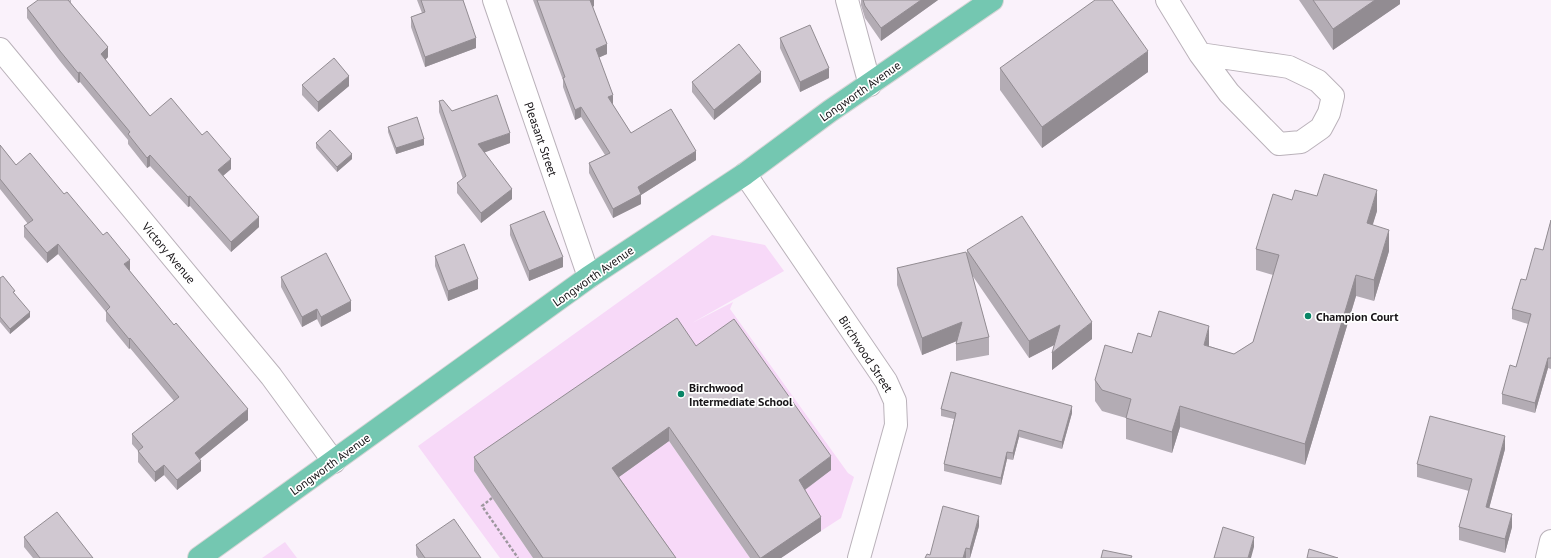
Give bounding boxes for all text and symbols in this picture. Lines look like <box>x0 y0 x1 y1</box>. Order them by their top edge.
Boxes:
street label: Longworth Avenue <box>817 57 903 125</box>
street label: Pleasant Street <box>521 100 561 178</box>
street label: Victory Avenue <box>138 219 199 287</box>
street label: Longworth Avenue <box>550 242 636 310</box>
place label: Champion Court <box>1316 309 1399 324</box>
marker: Champion Court <box>1303 311 1313 321</box>
street label: Birchwood Street <box>836 313 896 395</box>
place label: Birchwood Intermediate School <box>689 380 793 409</box>
marker: Birchwood Intermediate School <box>676 389 686 399</box>
street label: Longworth Avenue <box>287 430 373 498</box>

